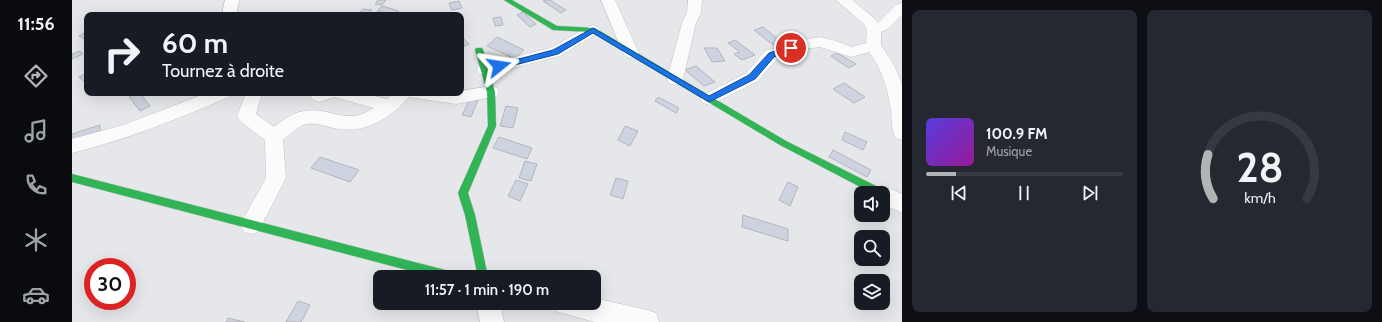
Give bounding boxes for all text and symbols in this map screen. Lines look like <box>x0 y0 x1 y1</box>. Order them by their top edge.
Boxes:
text: 11:56 <box>17 13 55 35</box>
text: 60 m <box>162 26 228 60</box>
icon: right <box>96 28 148 80</box>
pin <box>774 31 808 65</box>
icon: arrive <box>780 37 802 59</box>
position arrow <box>478 45 520 87</box>
text: Tournez à droite <box>162 60 284 82</box>
icon: directions <box>22 62 50 90</box>
icon: music <box>22 117 50 145</box>
text: 100.9 FM <box>986 125 1048 143</box>
text: 28 <box>1236 142 1283 192</box>
text: Musique <box>986 143 1032 159</box>
icon: phone <box>22 171 50 199</box>
icon: previous <box>948 182 970 204</box>
icon: pause <box>1013 182 1035 204</box>
icon: next <box>1079 182 1101 204</box>
map controls <box>854 186 890 310</box>
button: sound <box>854 186 890 222</box>
text: km/h <box>1244 189 1275 207</box>
icon: climate <box>22 226 50 254</box>
button: search <box>854 230 890 266</box>
speed limit sign: 30 <box>84 258 136 310</box>
button: layers <box>854 274 890 310</box>
icon: car <box>22 281 50 309</box>
text: 11:57 · 1 min · 190 m <box>425 281 549 299</box>

